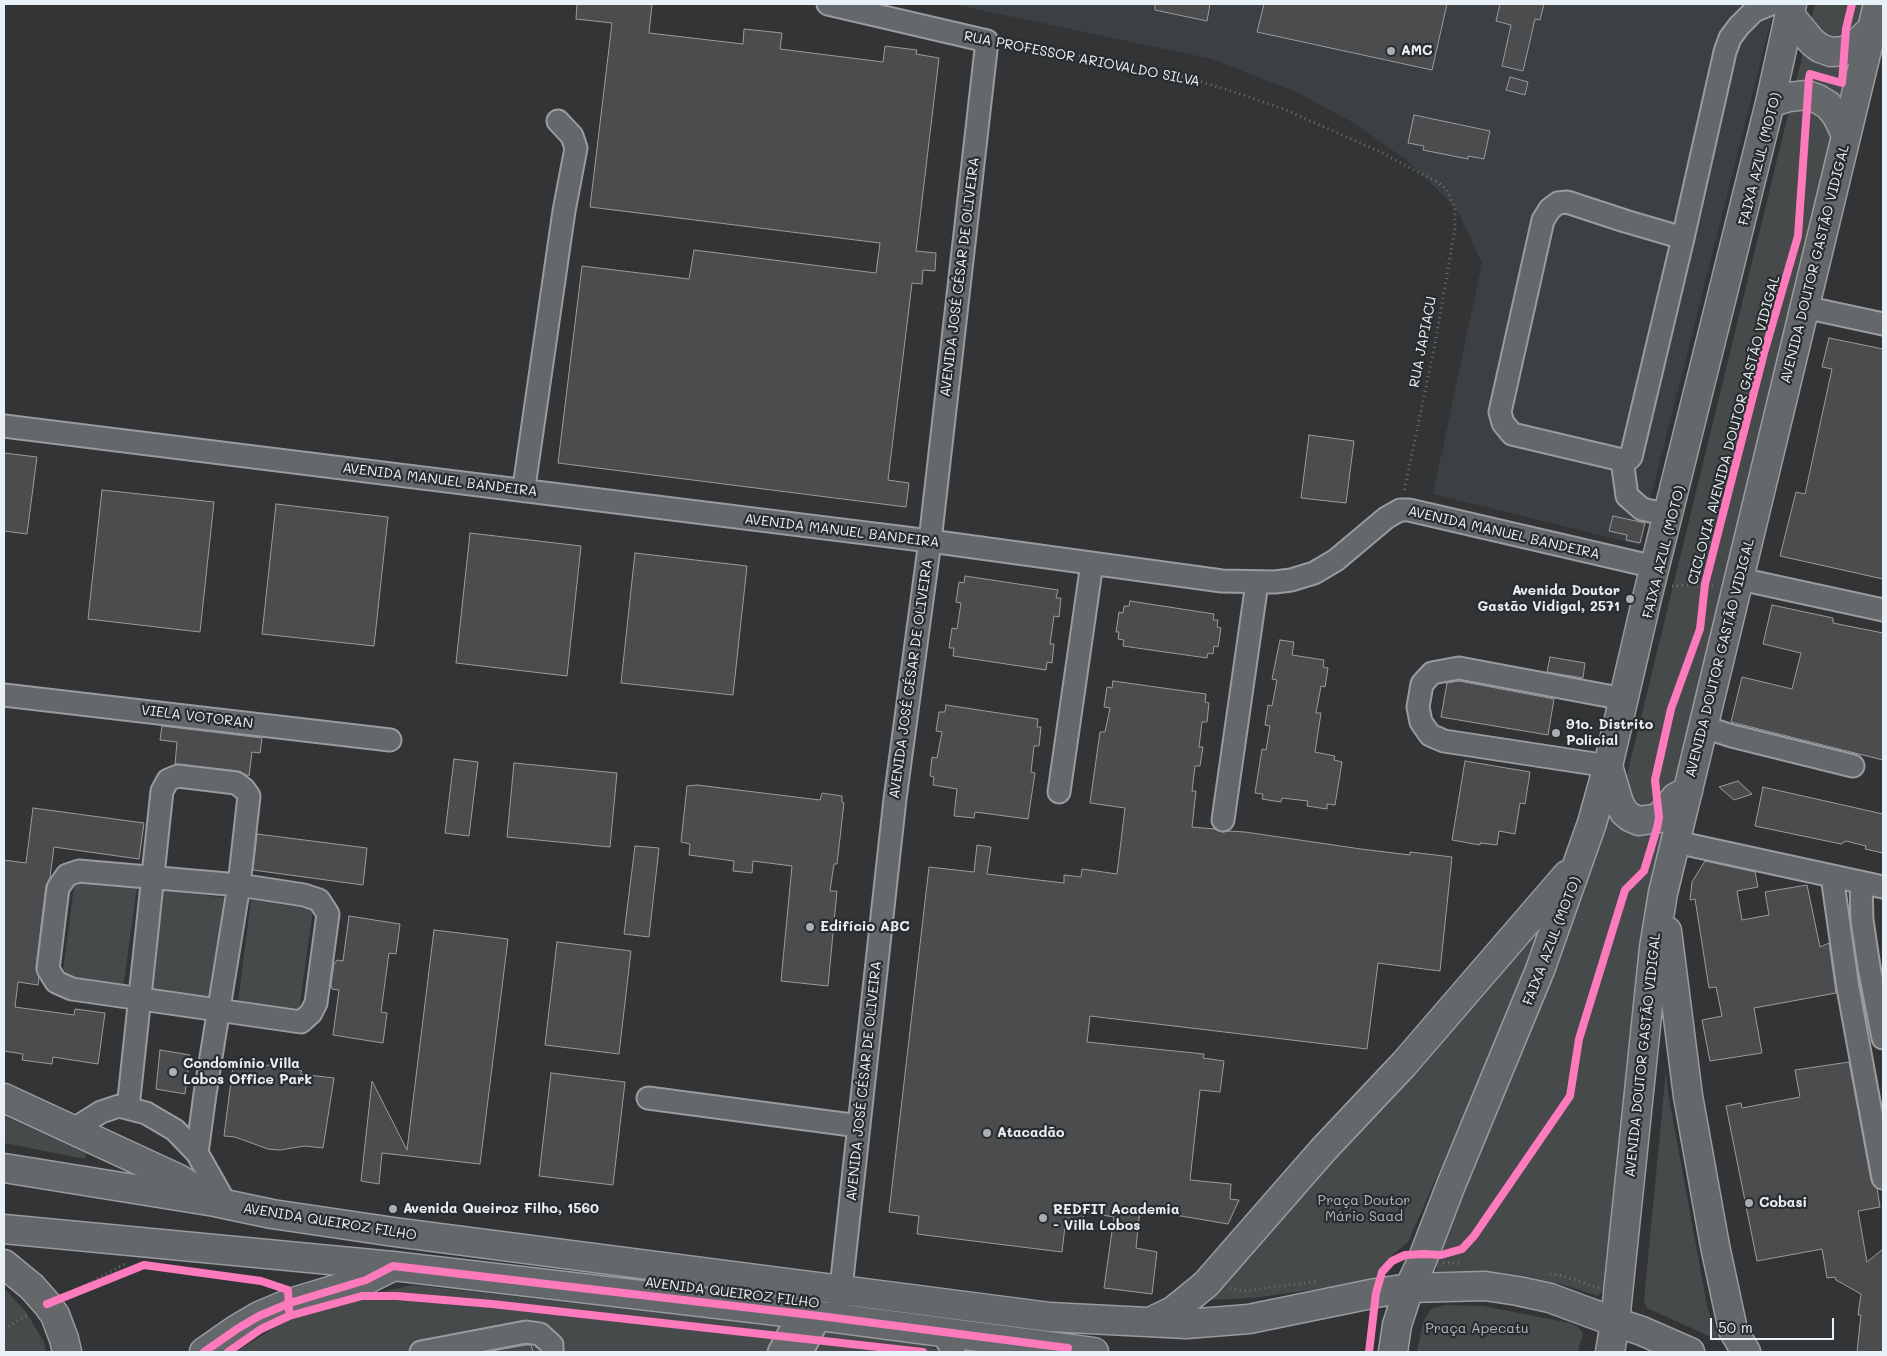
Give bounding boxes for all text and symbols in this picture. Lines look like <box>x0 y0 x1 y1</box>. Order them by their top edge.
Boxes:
street label: RUA PROFESSOR ARIOVALDO SILVA <box>962 28 1202 90</box>
place label: AMC <box>1401 43 1432 59</box>
marker: AMC <box>1385 45 1397 57</box>
street label: FAIXA AZUL (MOTO) <box>1735 91 1785 227</box>
street label: AVENIDA DOUTOR GASTÃO VIDIGAL <box>1777 143 1853 385</box>
street label: AVENIDA JOSÉ CÉSAR DE OLIVEIRA <box>937 156 983 398</box>
street label: CICLOVIA AVENIDA DOUTOR GASTÃO VIDIGAL <box>1685 273 1783 587</box>
street label: RUA JAPIACU <box>1406 295 1440 389</box>
street label: AVENIDA MANUEL BANDEIRA <box>342 460 538 500</box>
street label: FAIXA AZUL (MOTO) <box>1639 484 1689 620</box>
street label: AVENIDA MANUEL BANDEIRA <box>1406 503 1602 563</box>
street label: AVENIDA MANUEL BANDEIRA <box>744 511 940 551</box>
street label: AVENIDA DOUTOR GASTÃO VIDIGAL <box>1682 537 1758 779</box>
street label: AVENIDA JOSÉ CÉSAR DE OLIVEIRA <box>886 558 936 800</box>
place label: Avenida Doutor Gastão Vidigal, 2571 <box>1478 583 1620 616</box>
marker: Avenida Doutor Gastão Vidigal, 2571 <box>1624 593 1636 605</box>
street label: VIELA VOTORAN <box>140 702 254 732</box>
place label: 91o. Distrito Policial <box>1566 717 1653 750</box>
marker: 91o. Distrito Policial <box>1550 727 1562 739</box>
street label: FAIXA AZUL (MOTO) <box>1520 874 1584 1008</box>
place label: Edifício ABC <box>820 919 910 935</box>
marker: Edifício ABC <box>804 921 816 933</box>
street label: AVENIDA DOUTOR GASTÃO VIDIGAL <box>1622 932 1664 1178</box>
street label: AVENIDA JOSÉ CÉSAR DE OLIVEIRA <box>843 960 885 1202</box>
place label: Condomínio Villa Lobos Office Park <box>183 1056 312 1088</box>
marker: Condomínio Villa Lobos Office Park <box>167 1066 179 1078</box>
place label: Atacadão <box>997 1125 1064 1141</box>
marker: Atacadão <box>981 1127 993 1139</box>
park label: Praça Doutor Mário Saad <box>1318 1193 1410 1226</box>
place label: Cobasi <box>1759 1195 1807 1211</box>
marker: Cobasi <box>1743 1197 1755 1209</box>
street label: AVENIDA QUEIROZ FILHO <box>242 1200 418 1244</box>
place label: Avenida Queiroz Filho, 1560 <box>403 1201 599 1217</box>
place label: REDFIT Academia - Villa Lobos <box>1053 1202 1179 1234</box>
marker: Avenida Queiroz Filho, 1560 <box>387 1203 399 1215</box>
marker: REDFIT Academia - Villa Lobos <box>1037 1212 1049 1224</box>
street label: AVENIDA QUEIROZ FILHO <box>644 1274 820 1312</box>
scale bar <box>1712 1308 1836 1340</box>
text: 50 m <box>1718 1317 1753 1337</box>
park label: Praça Apecatu <box>1425 1321 1529 1337</box>

